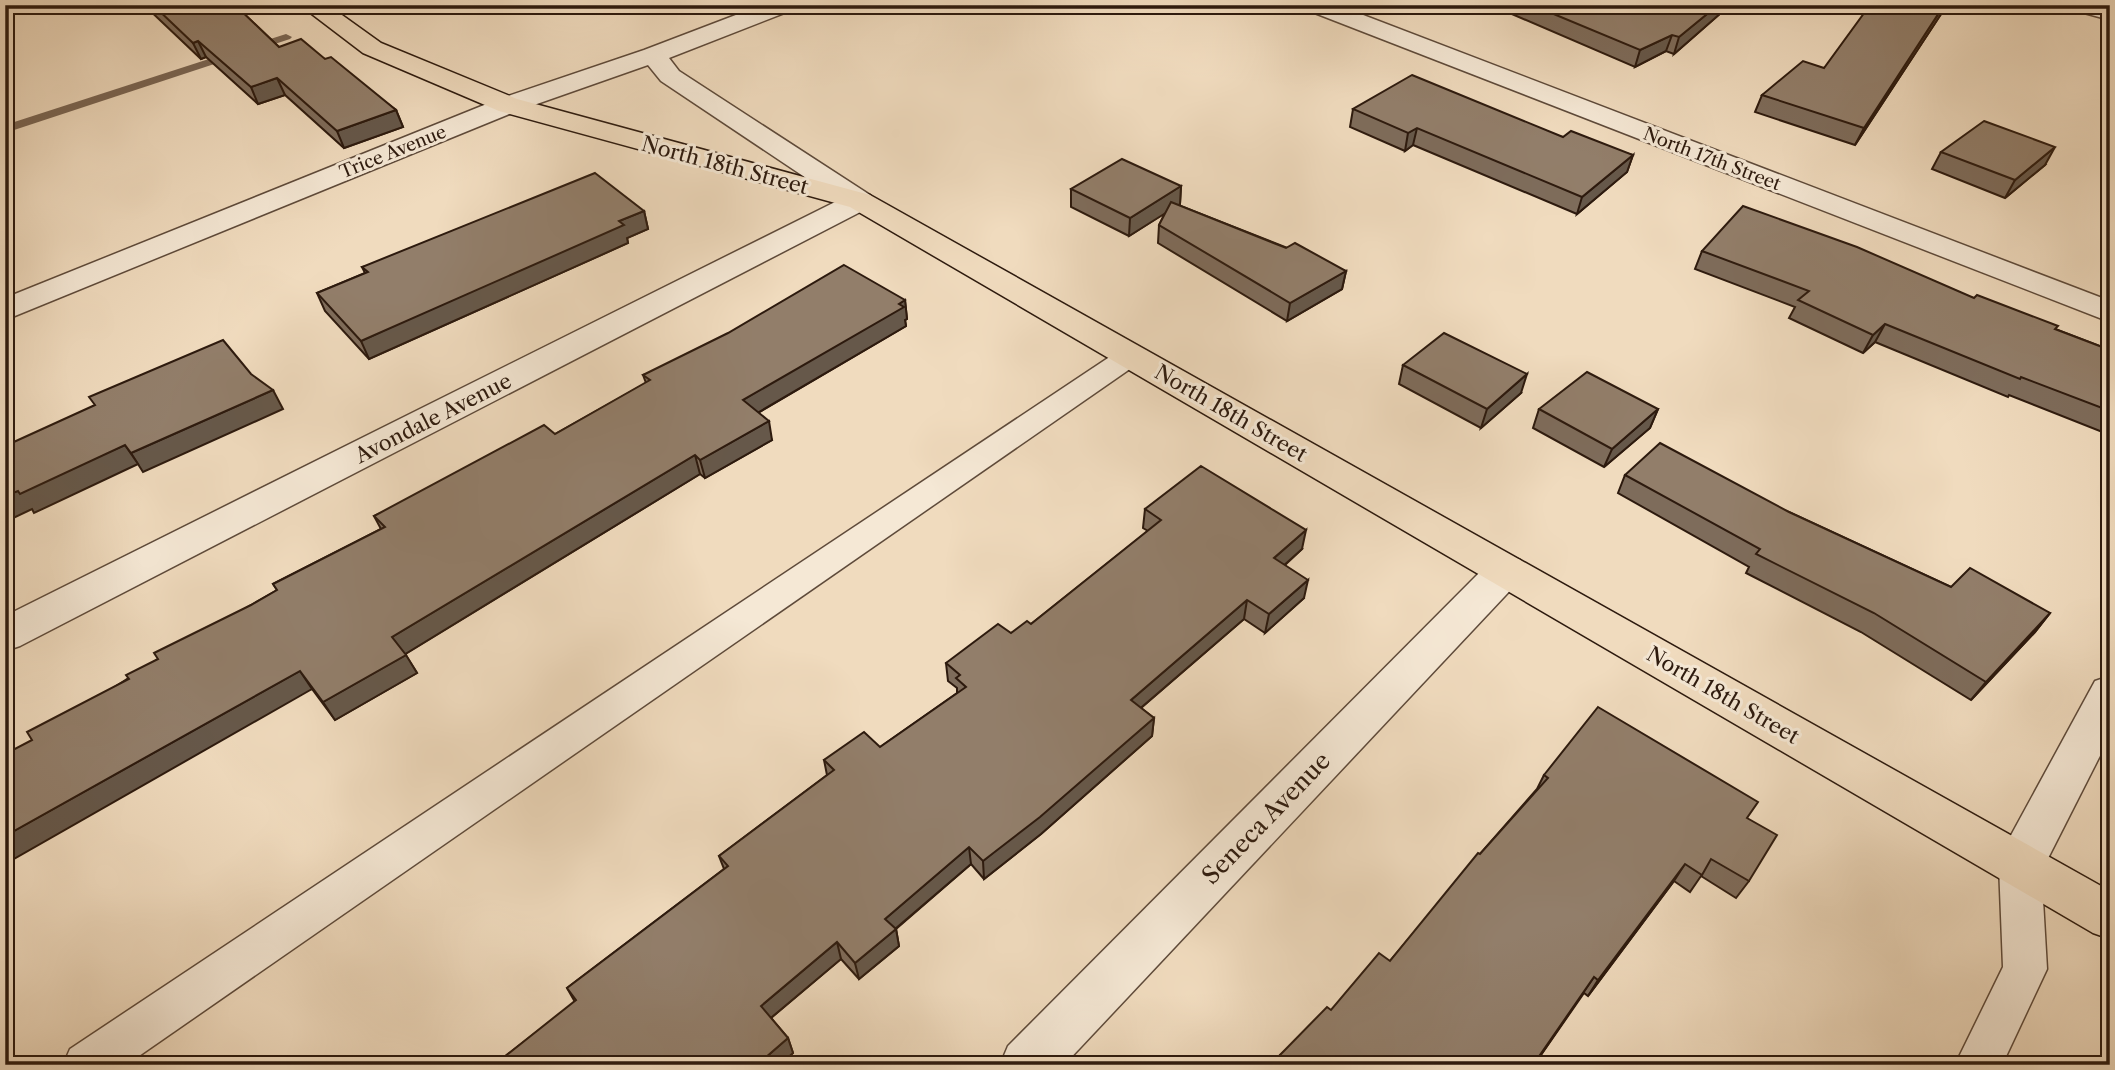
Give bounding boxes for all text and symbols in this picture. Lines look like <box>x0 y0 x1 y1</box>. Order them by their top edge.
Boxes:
street label: Trice Avenue <box>336 121 450 183</box>
street label: North 17th Street <box>1640 123 1784 196</box>
street label: North 18th Street <box>639 131 812 199</box>
street label: North 18th Street <box>1150 359 1312 467</box>
street label: Avondale Avenue <box>350 368 515 469</box>
street label: North 18th Street <box>1642 641 1804 749</box>
street label: Seneca Avenue <box>1196 746 1336 890</box>

